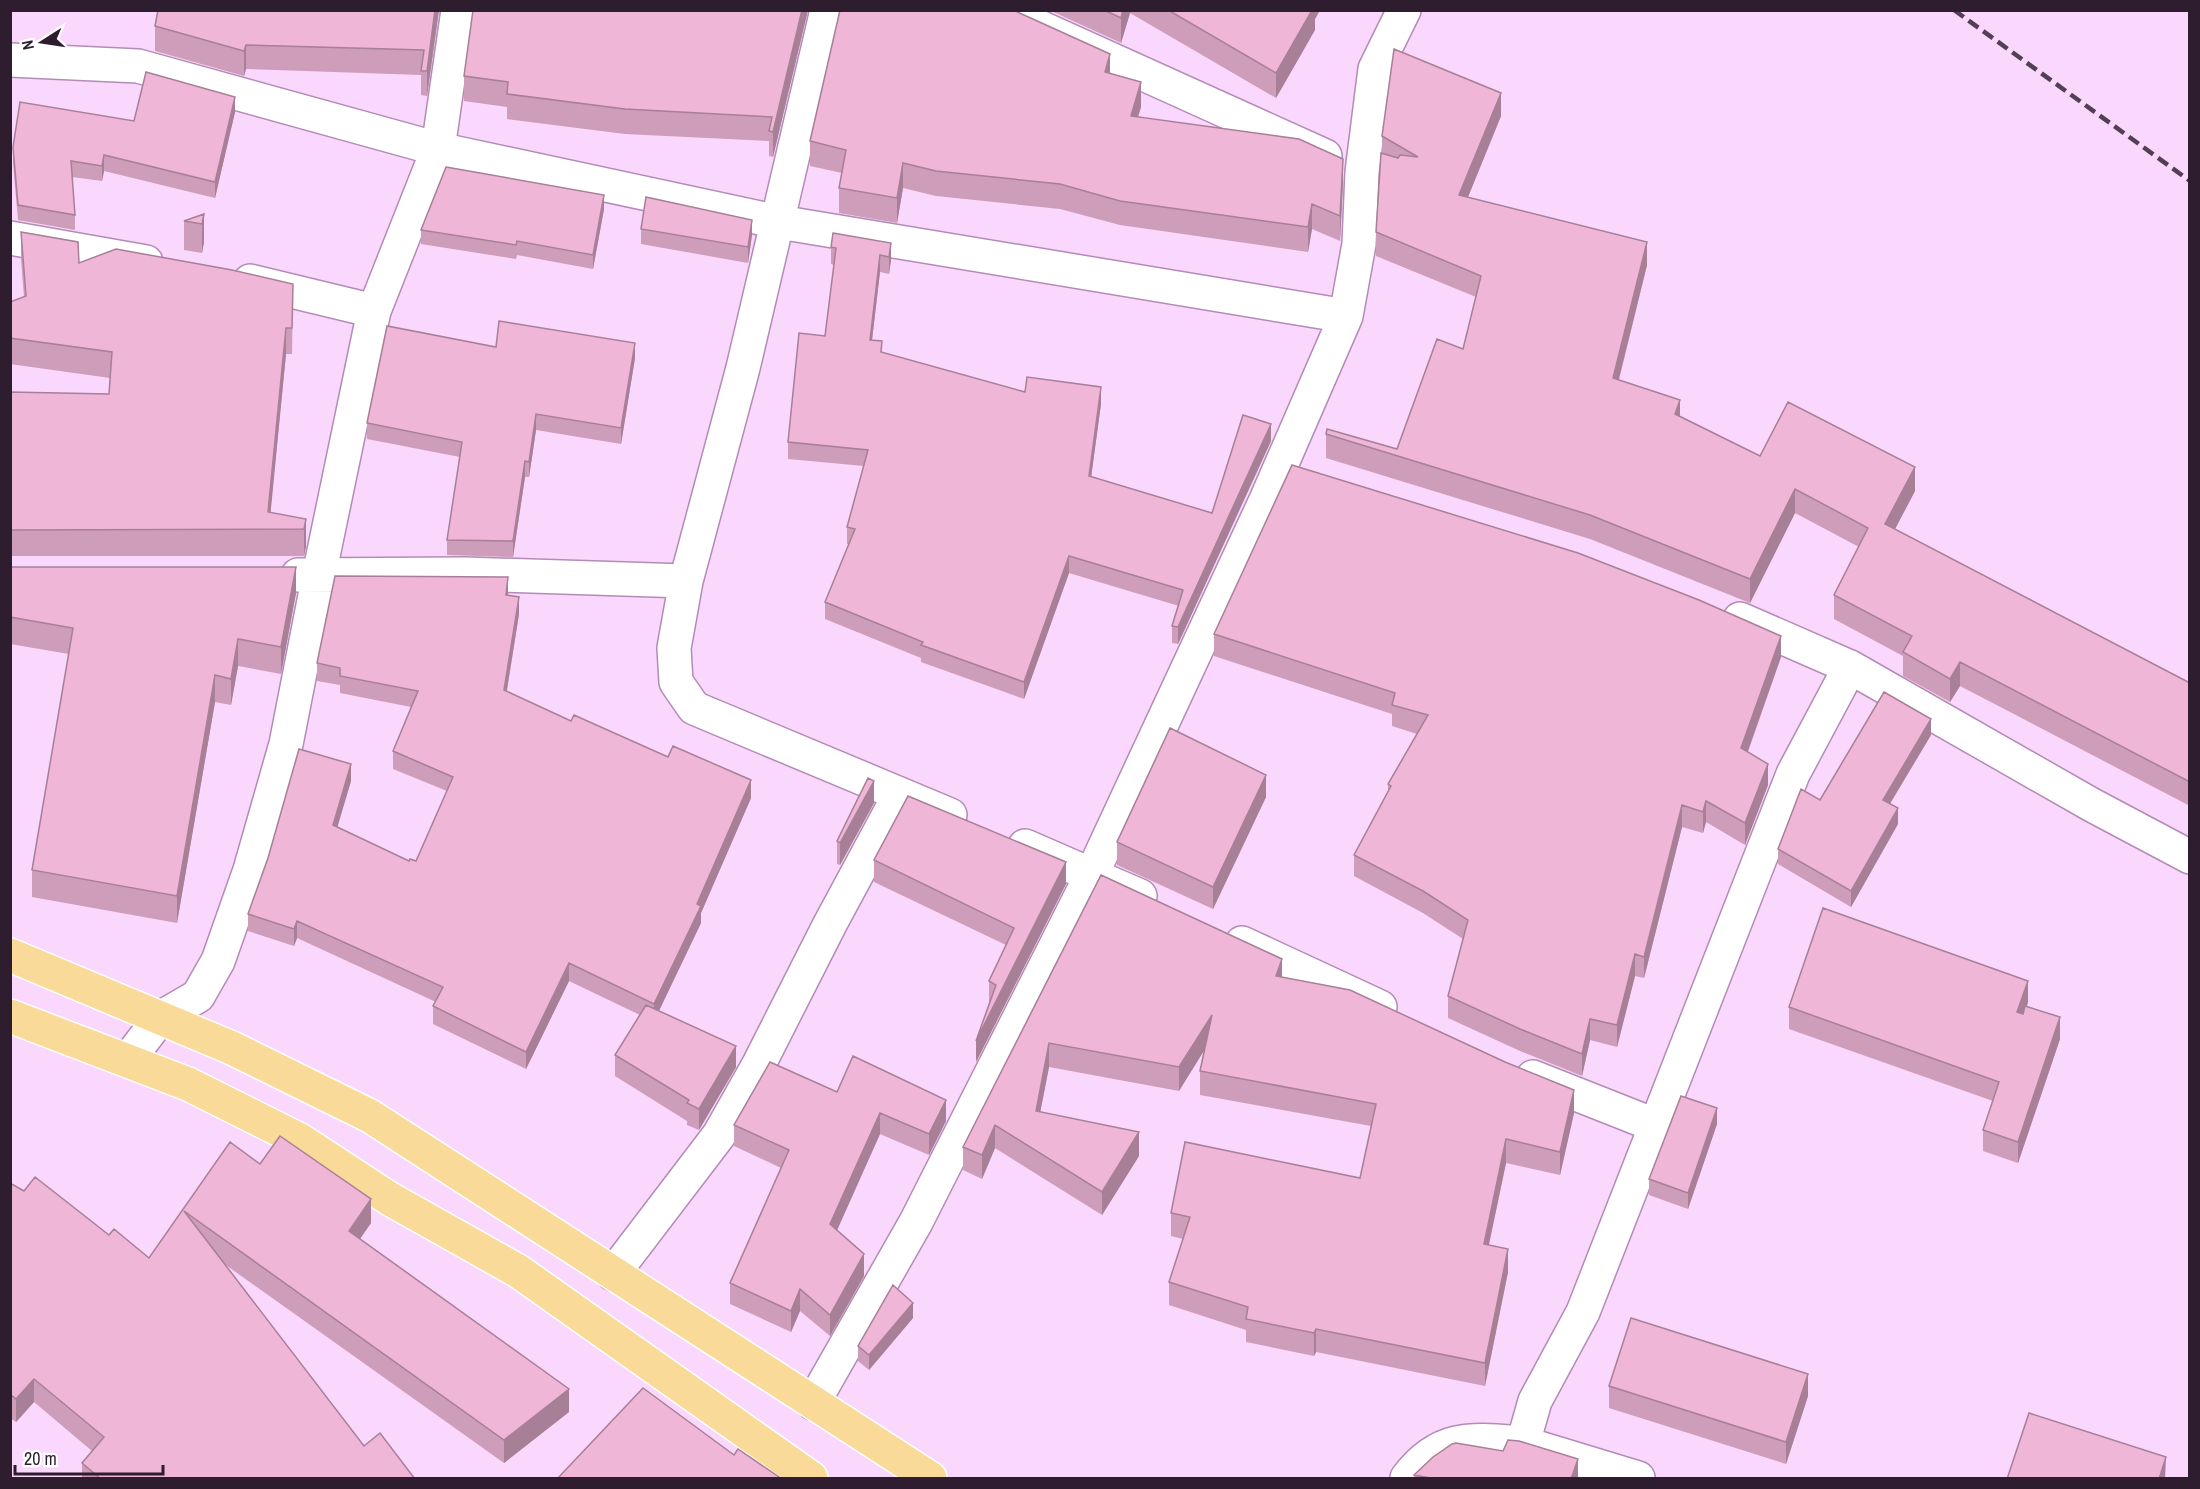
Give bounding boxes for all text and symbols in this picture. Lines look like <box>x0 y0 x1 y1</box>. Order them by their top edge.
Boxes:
north arrow <box>12 12 72 72</box>
text: N <box>16 38 39 52</box>
scale bar <box>15 1438 164 1476</box>
text: 20 m <box>24 1446 57 1471</box>

